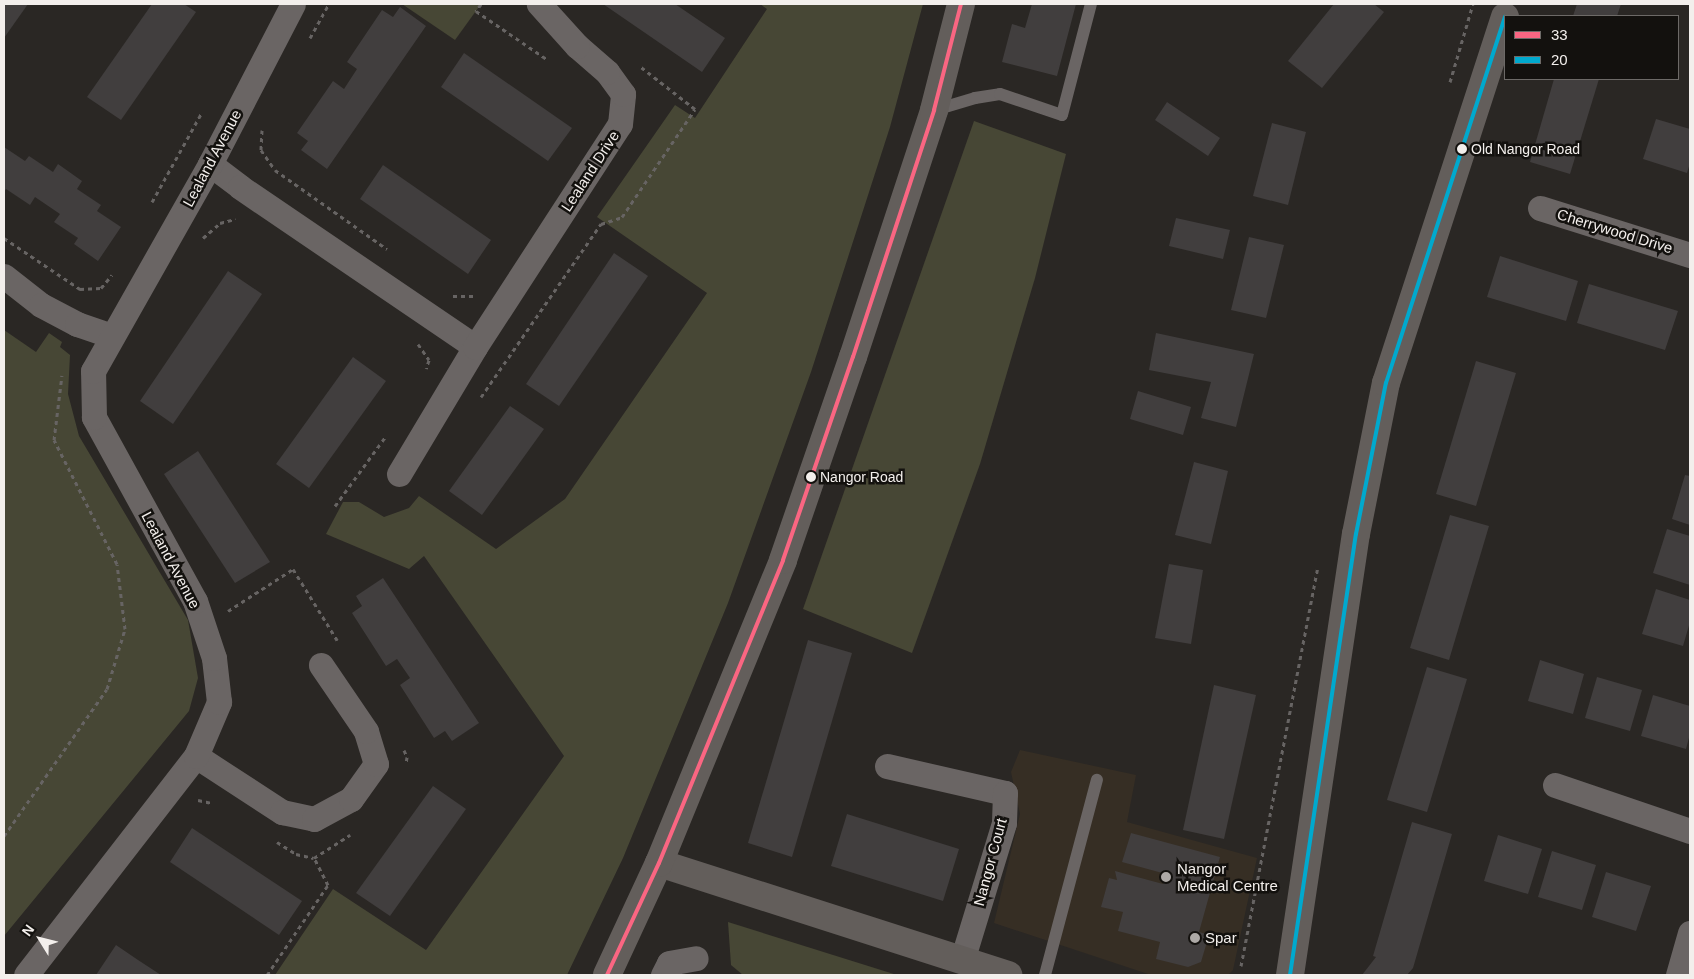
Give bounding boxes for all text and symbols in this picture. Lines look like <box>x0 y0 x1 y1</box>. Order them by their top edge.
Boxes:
legend <box>1504 15 1679 80</box>
text: 33 <box>1551 26 1568 43</box>
text: 20 <box>1551 51 1568 68</box>
street label: Lealand Avenue <box>179 106 245 210</box>
street label: Lealand Drive <box>557 127 623 215</box>
place label: Old Nangor Road <box>1471 141 1580 157</box>
marker: Old Nangor Road <box>1457 144 1467 154</box>
street label: Cherrywood Drive <box>1555 205 1675 257</box>
place label: Nangor Road <box>820 469 903 485</box>
marker: Nangor Road <box>806 472 816 482</box>
street label: Lealand Avenue <box>138 508 204 612</box>
street label: Nangor Court <box>970 816 1010 908</box>
place label: Nangor Medical Centre <box>1177 859 1278 894</box>
marker: Nangor Medical Centre <box>1159 870 1173 884</box>
north arrow <box>15 914 65 964</box>
text: N <box>18 921 37 939</box>
place label: Spar <box>1205 929 1237 947</box>
marker: Spar <box>1189 932 1201 944</box>

